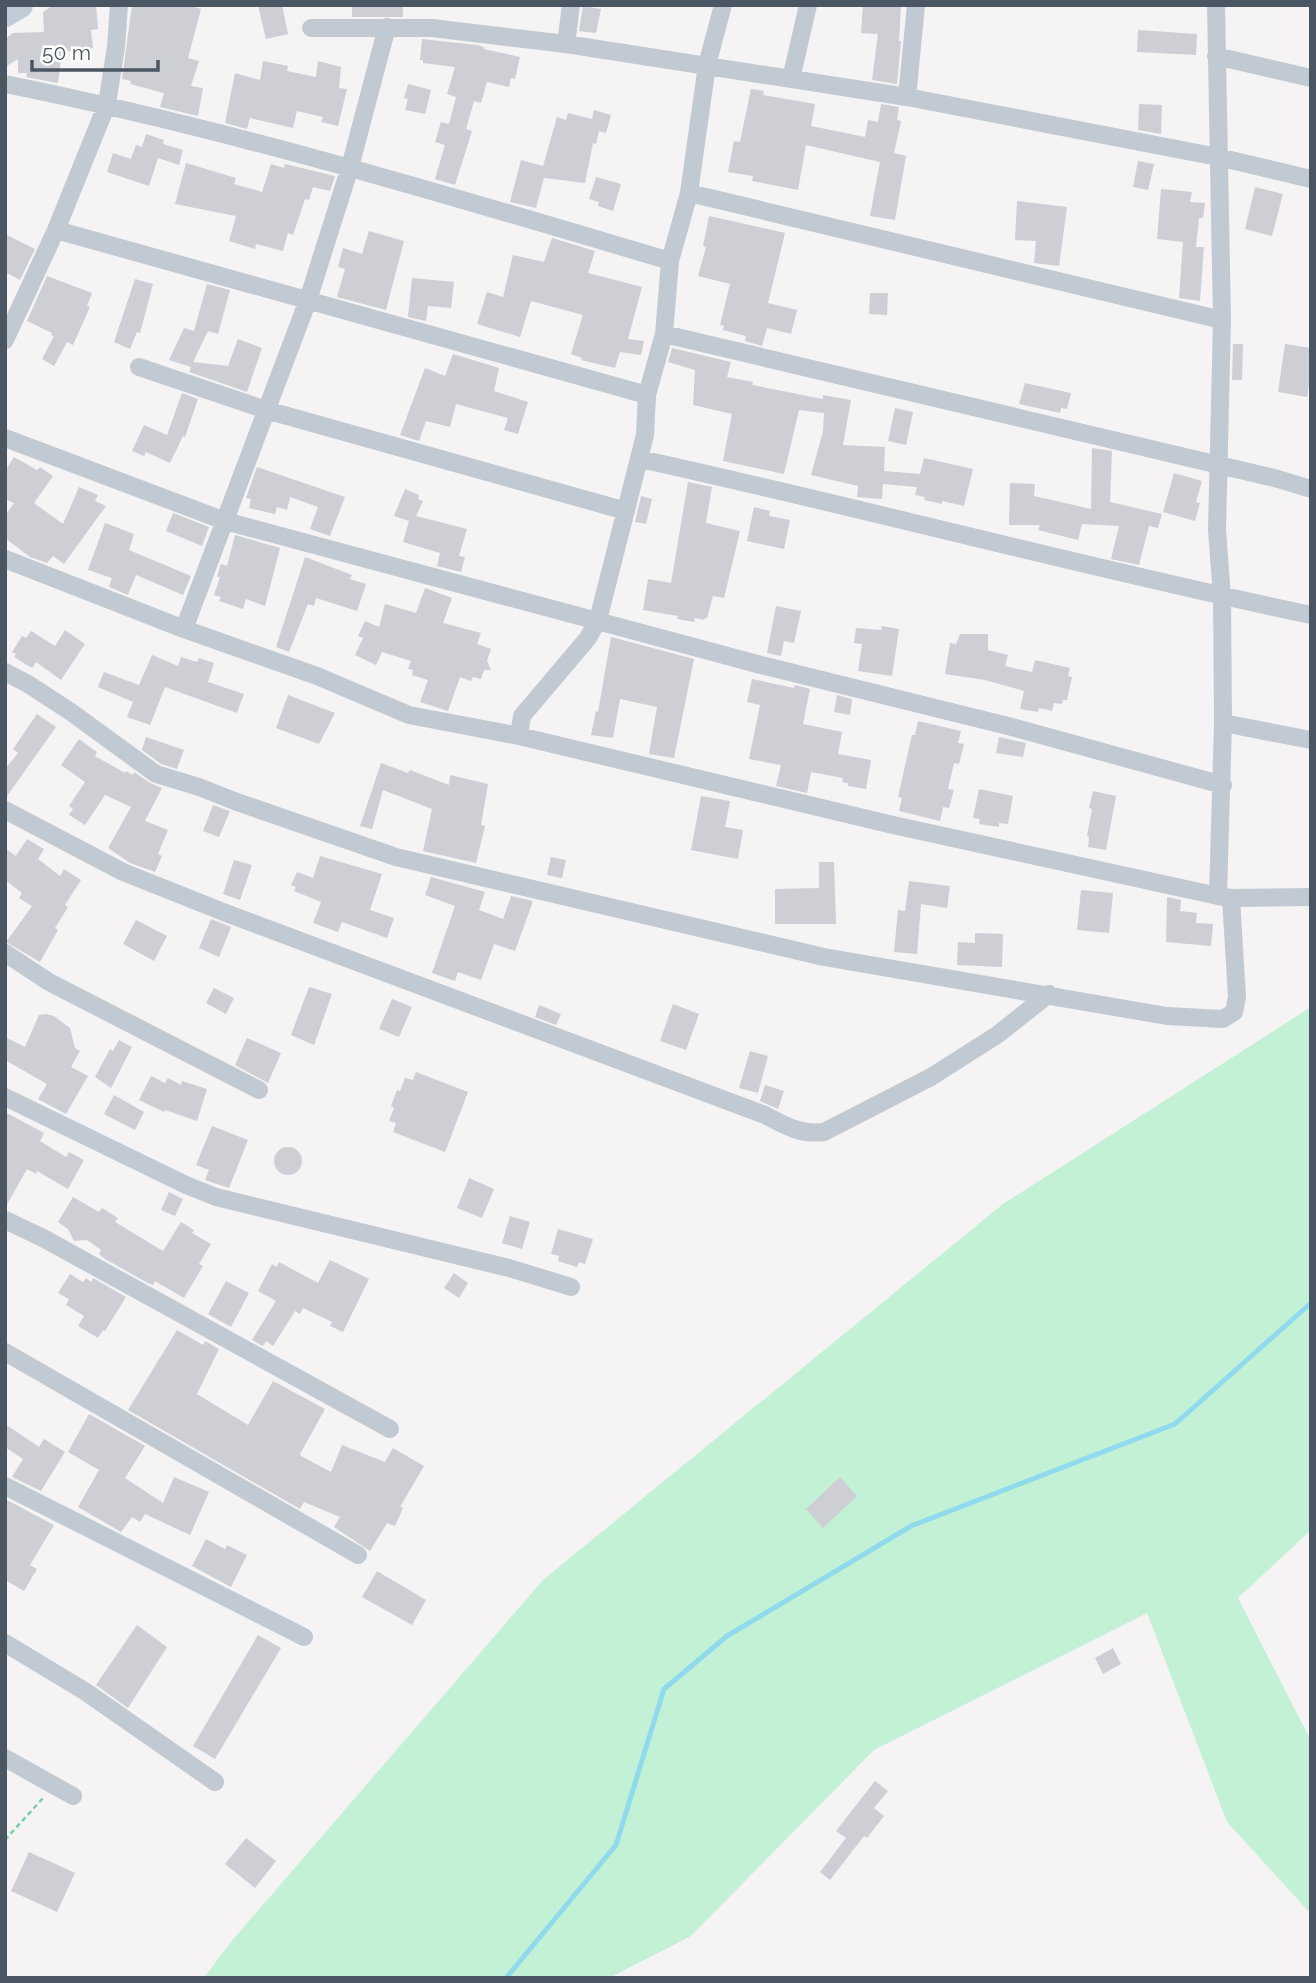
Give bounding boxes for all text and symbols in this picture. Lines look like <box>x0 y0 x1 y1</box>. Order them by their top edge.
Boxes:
scale bar <box>32 28 158 72</box>
text: 50 m <box>42 40 91 65</box>

